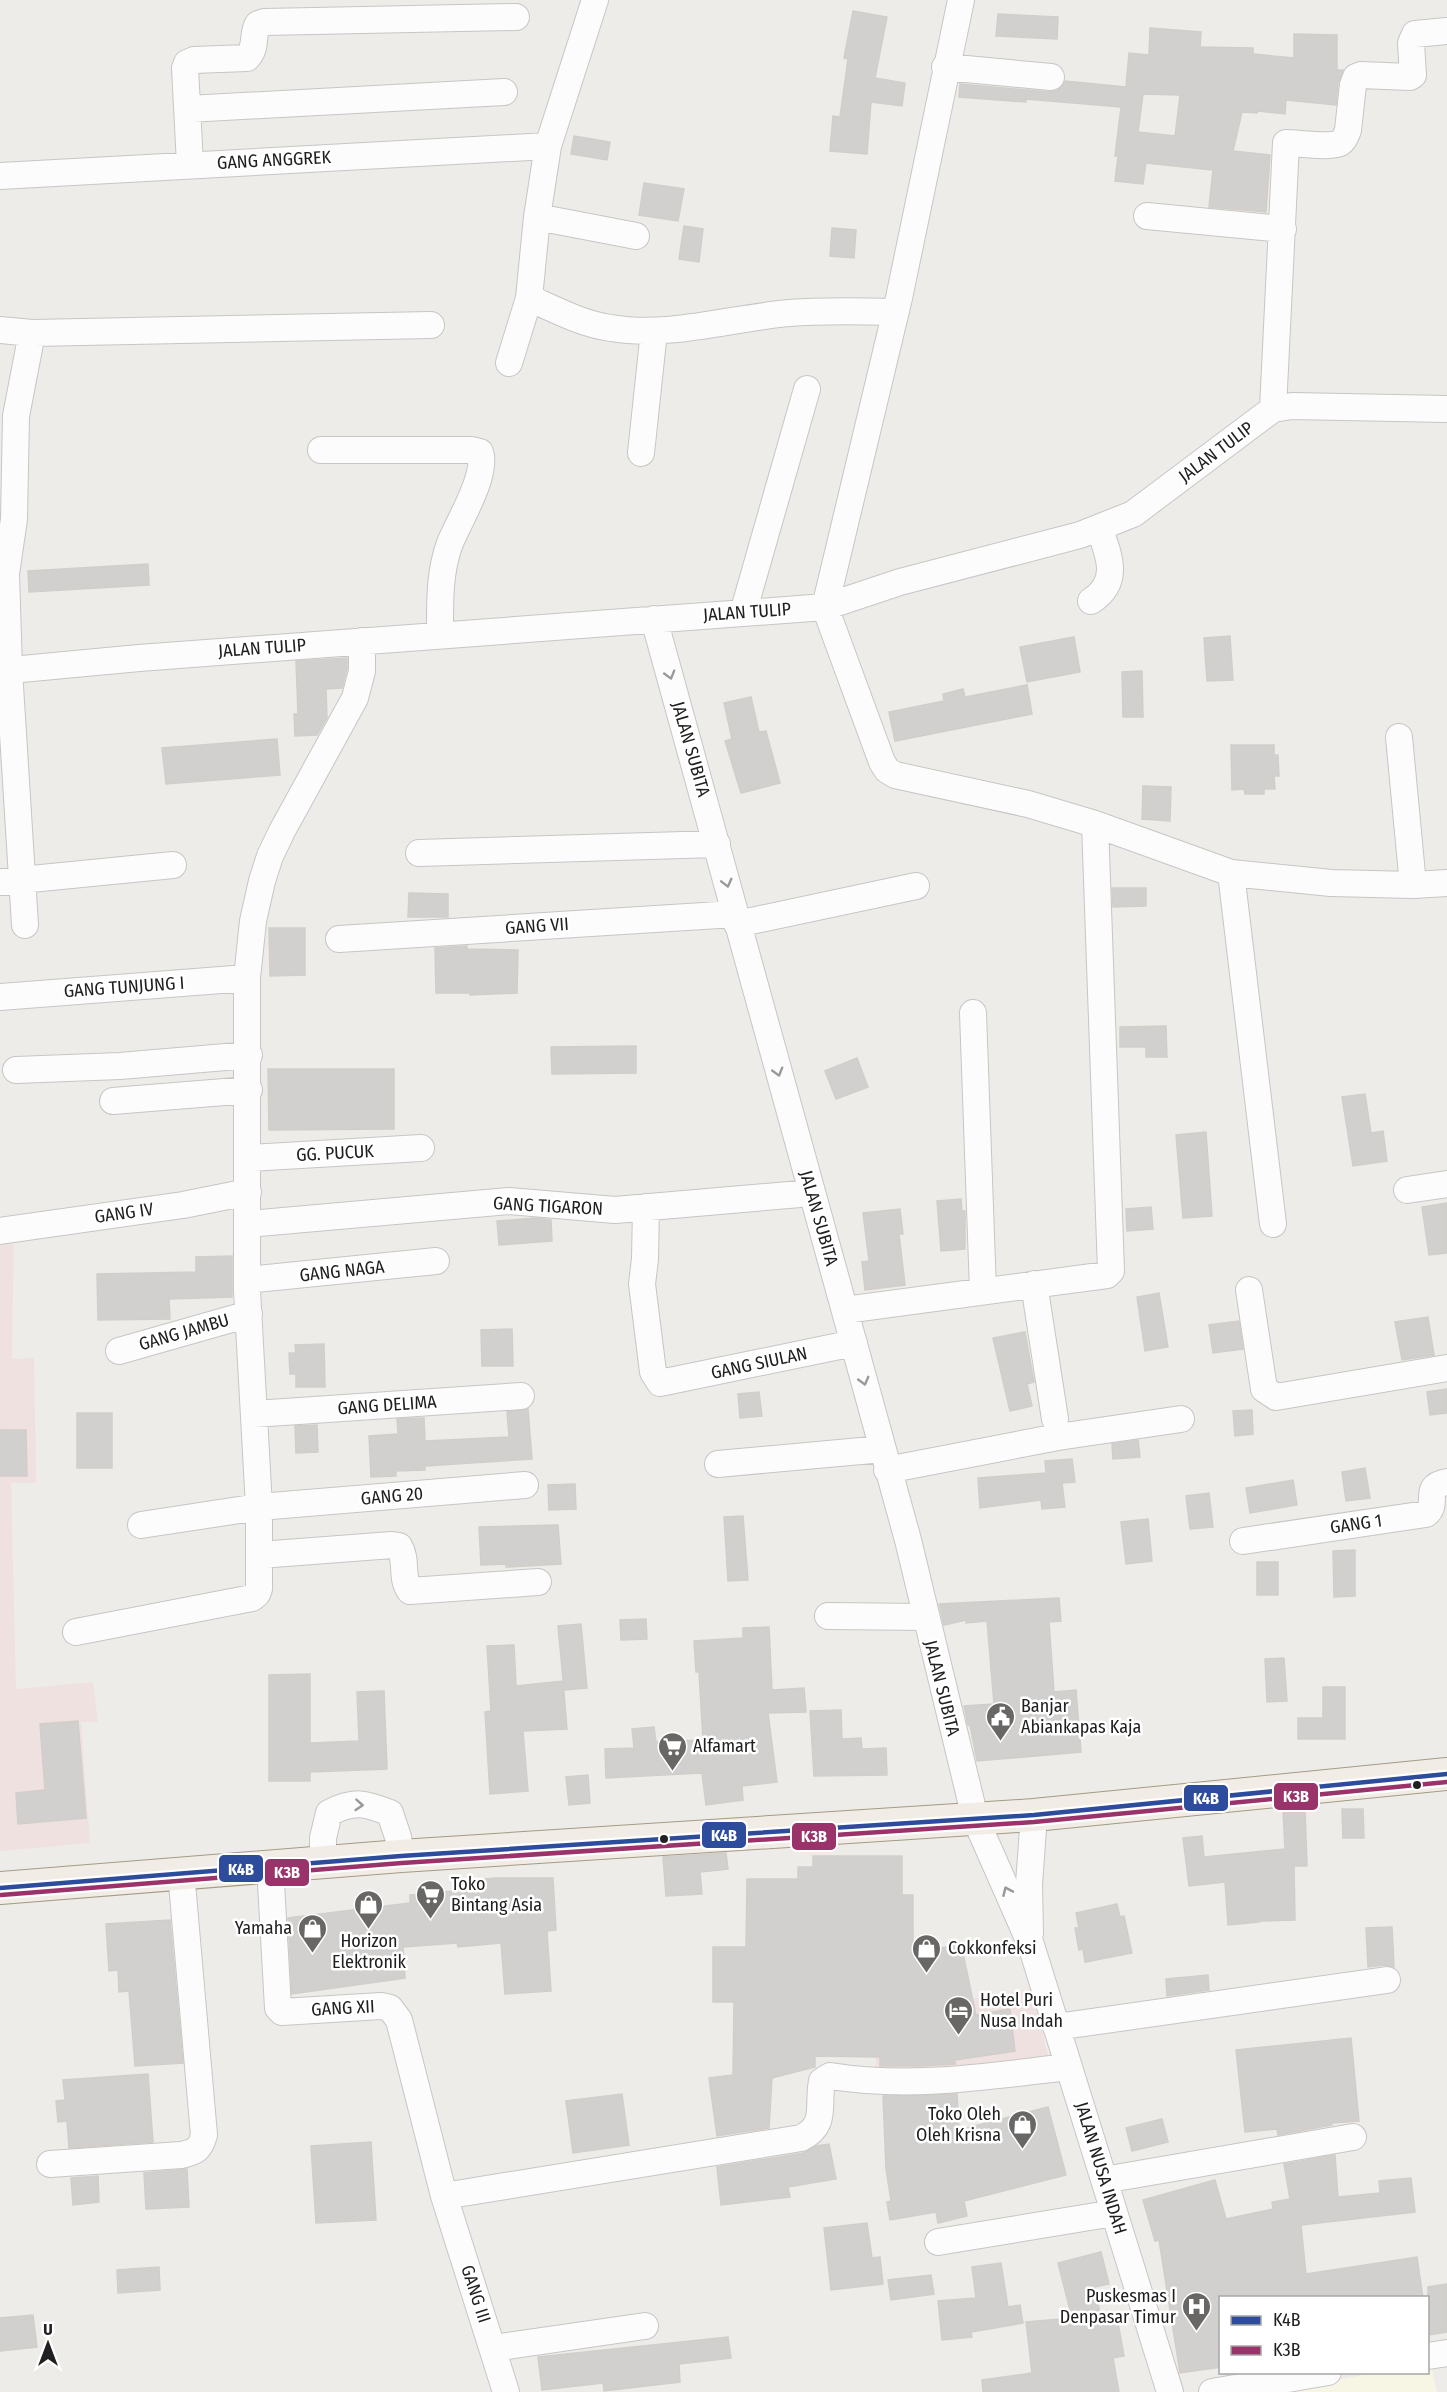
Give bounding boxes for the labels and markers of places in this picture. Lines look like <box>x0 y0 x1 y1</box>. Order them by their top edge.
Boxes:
place label: Banjar Abiankapas Kaja <box>1021 1695 1141 1738</box>
public building icon: Banjar Abiankapas Kaja <box>984 1700 1016 1742</box>
supermarket icon: Alfamart <box>656 1730 688 1772</box>
place label: Alfamart <box>693 1735 756 1757</box>
unlabelled marker <box>1411 1779 1423 1791</box>
unlabelled marker <box>658 1833 670 1845</box>
place label: Toko Bintang Asia <box>451 1873 542 1916</box>
supermarket icon: Toko Bintang Asia <box>414 1878 446 1920</box>
shop icon: Horizon Elektronik <box>353 1888 385 1930</box>
shop icon: Yamaha <box>297 1912 329 1954</box>
place label: Yamaha <box>235 1917 292 1939</box>
place label: Horizon Elektronik <box>332 1930 407 1973</box>
shop icon: Cokkonfeksi <box>911 1932 943 1974</box>
place label: Cokkonfeksi <box>948 1937 1037 1959</box>
place label: Hotel Puri Nusa Indah <box>980 1989 1063 2032</box>
hotel icon: Hotel Puri Nusa Indah <box>943 1994 975 2036</box>
place label: Toko Oleh Oleh Krisna <box>916 2103 1001 2146</box>
shop icon: Toko Oleh Oleh Krisna <box>1006 2108 1038 2150</box>
place label: Puskesmas I Denpasar Timur <box>1060 2285 1177 2328</box>
hospital icon: Puskesmas I Denpasar Timur <box>1181 2290 1213 2332</box>

